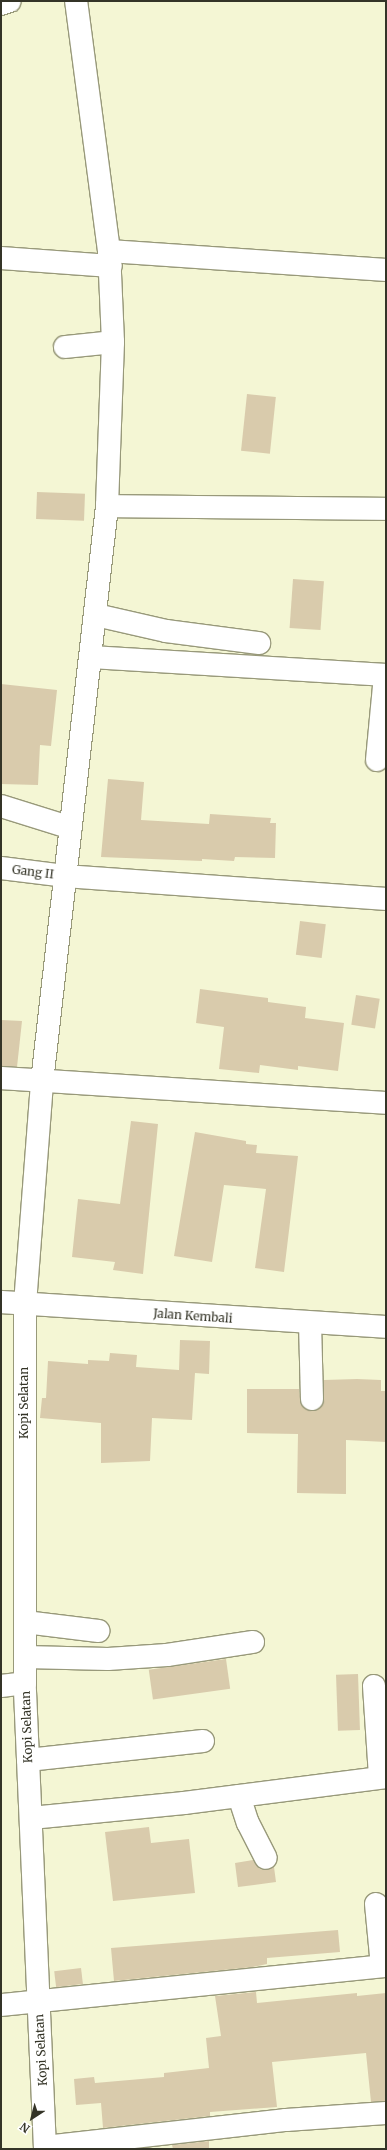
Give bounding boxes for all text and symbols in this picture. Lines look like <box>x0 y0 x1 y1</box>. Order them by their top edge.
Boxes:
street label: Gang II <box>11 862 55 882</box>
street label: Jalan Kembali <box>153 1306 233 1326</box>
street label: Kopi Selatan <box>17 1367 31 1439</box>
street label: Kopi Selatan <box>19 1691 35 1763</box>
street label: Kopi Selatan <box>32 2014 50 2086</box>
north arrow <box>12 2098 52 2138</box>
text: N <box>17 2119 33 2136</box>

